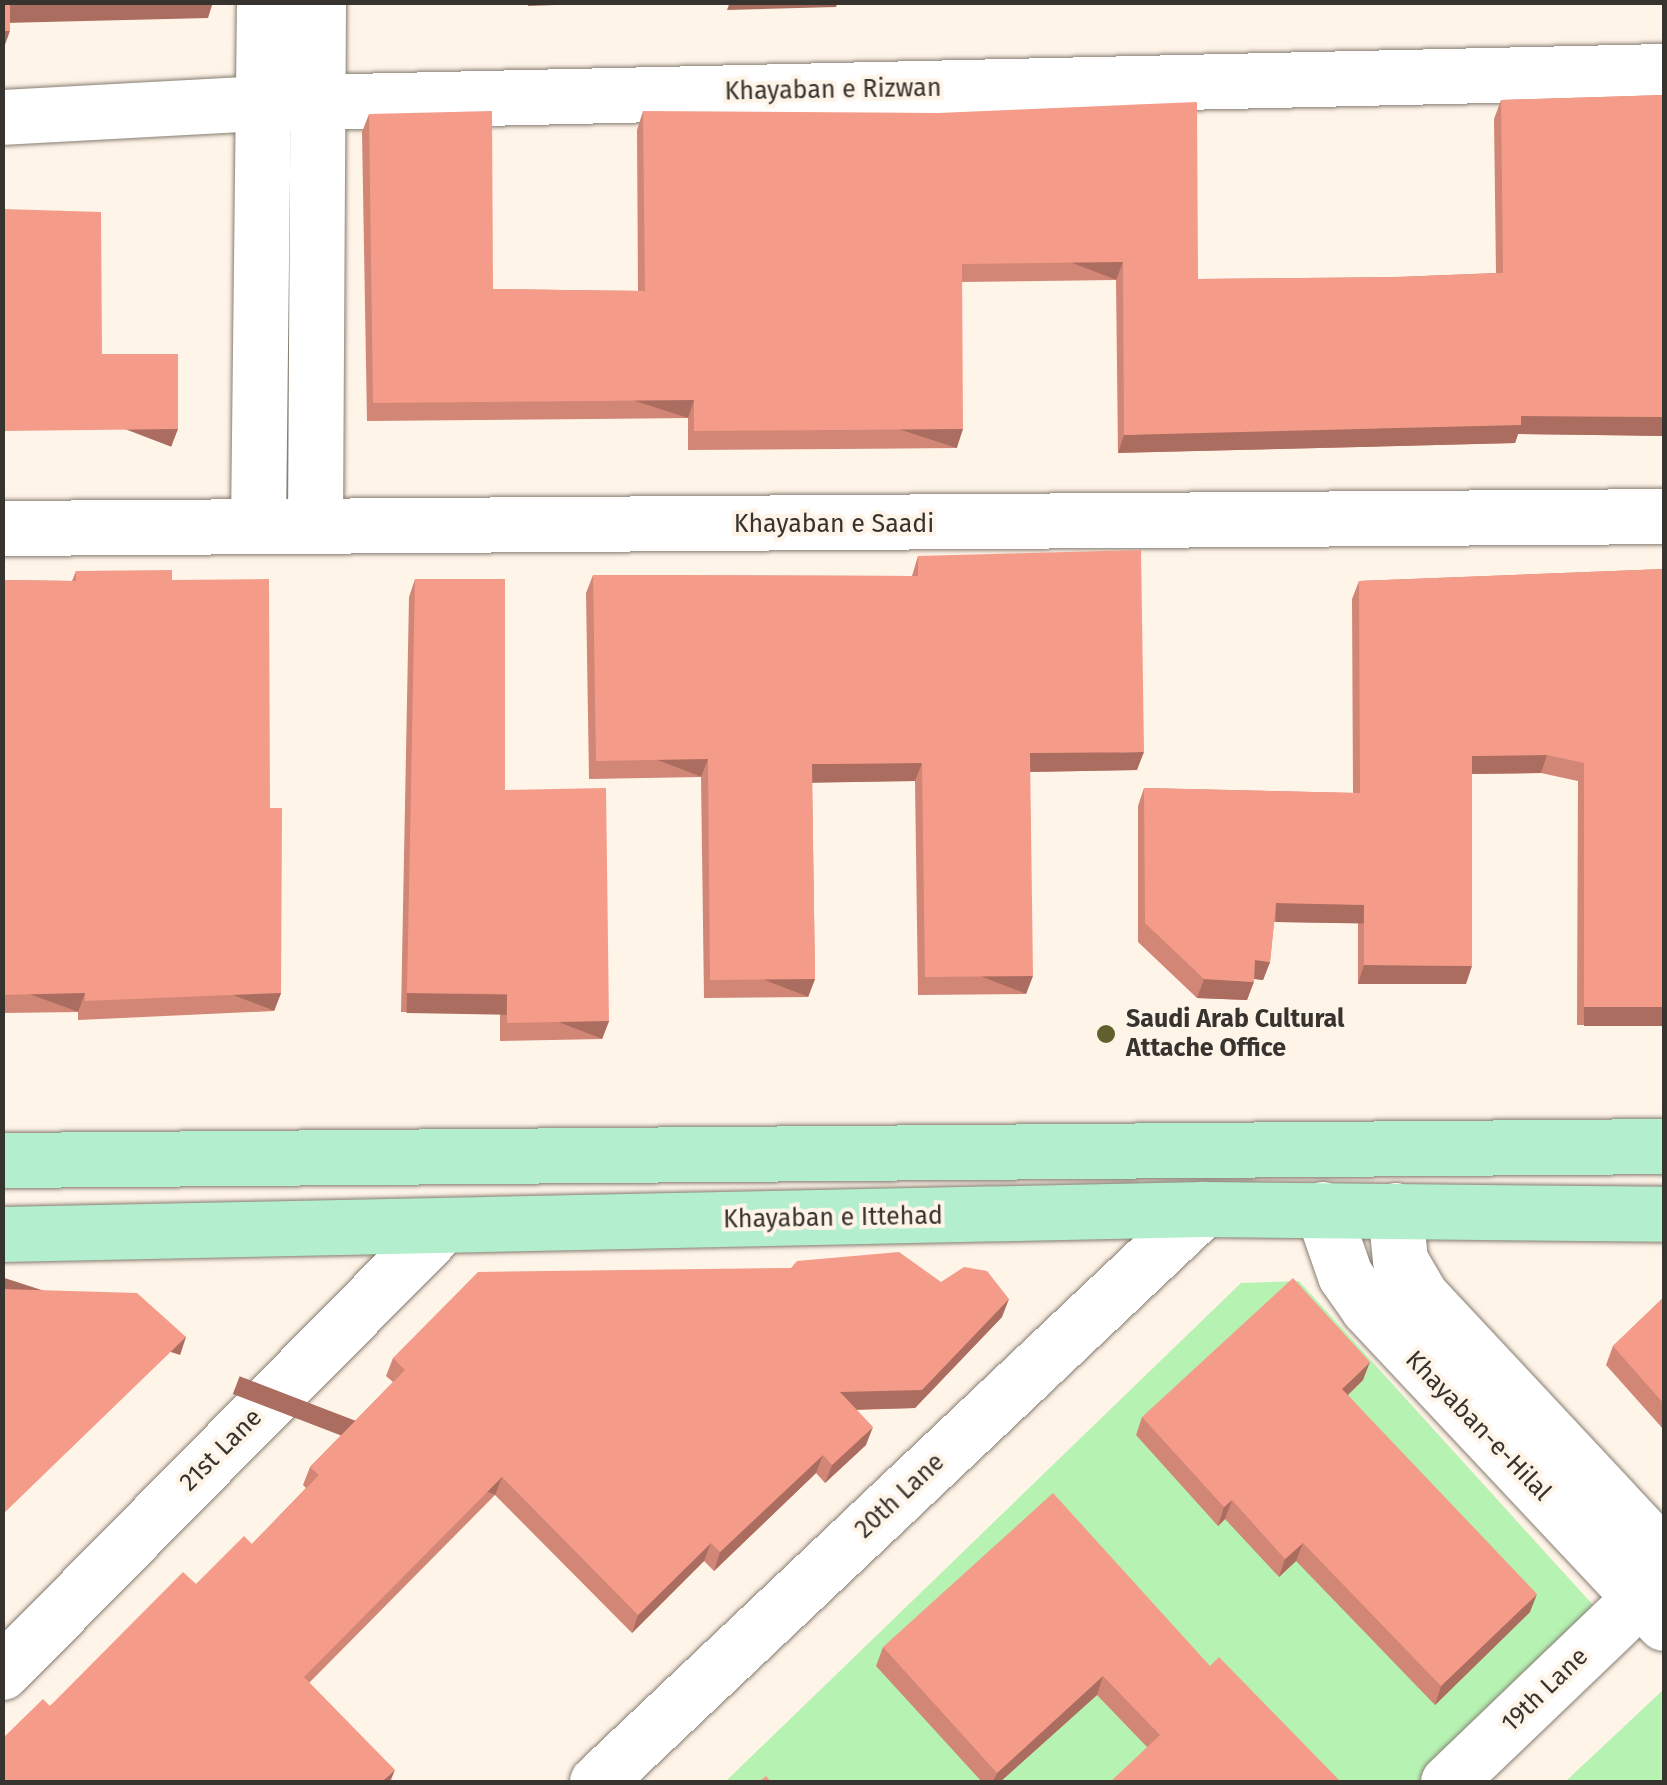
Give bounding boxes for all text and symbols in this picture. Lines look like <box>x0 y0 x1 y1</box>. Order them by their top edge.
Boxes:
street label: Khayaban e Rizwan <box>724 73 942 107</box>
street label: Khayaban e Saadi <box>734 509 934 539</box>
place label: Saudi Arab Cultural Attache Office <box>1126 1005 1344 1064</box>
marker: Saudi Arab Cultural Attache Office <box>1095 1023 1117 1045</box>
street label: Khayaban e Ittehad <box>723 1201 943 1235</box>
street label: Khayaban-e-Hilal <box>1399 1345 1557 1507</box>
street label: 21st Lane <box>174 1403 268 1497</box>
street label: 20th Lane <box>849 1447 951 1545</box>
street label: 19th Lane <box>1496 1642 1594 1738</box>

